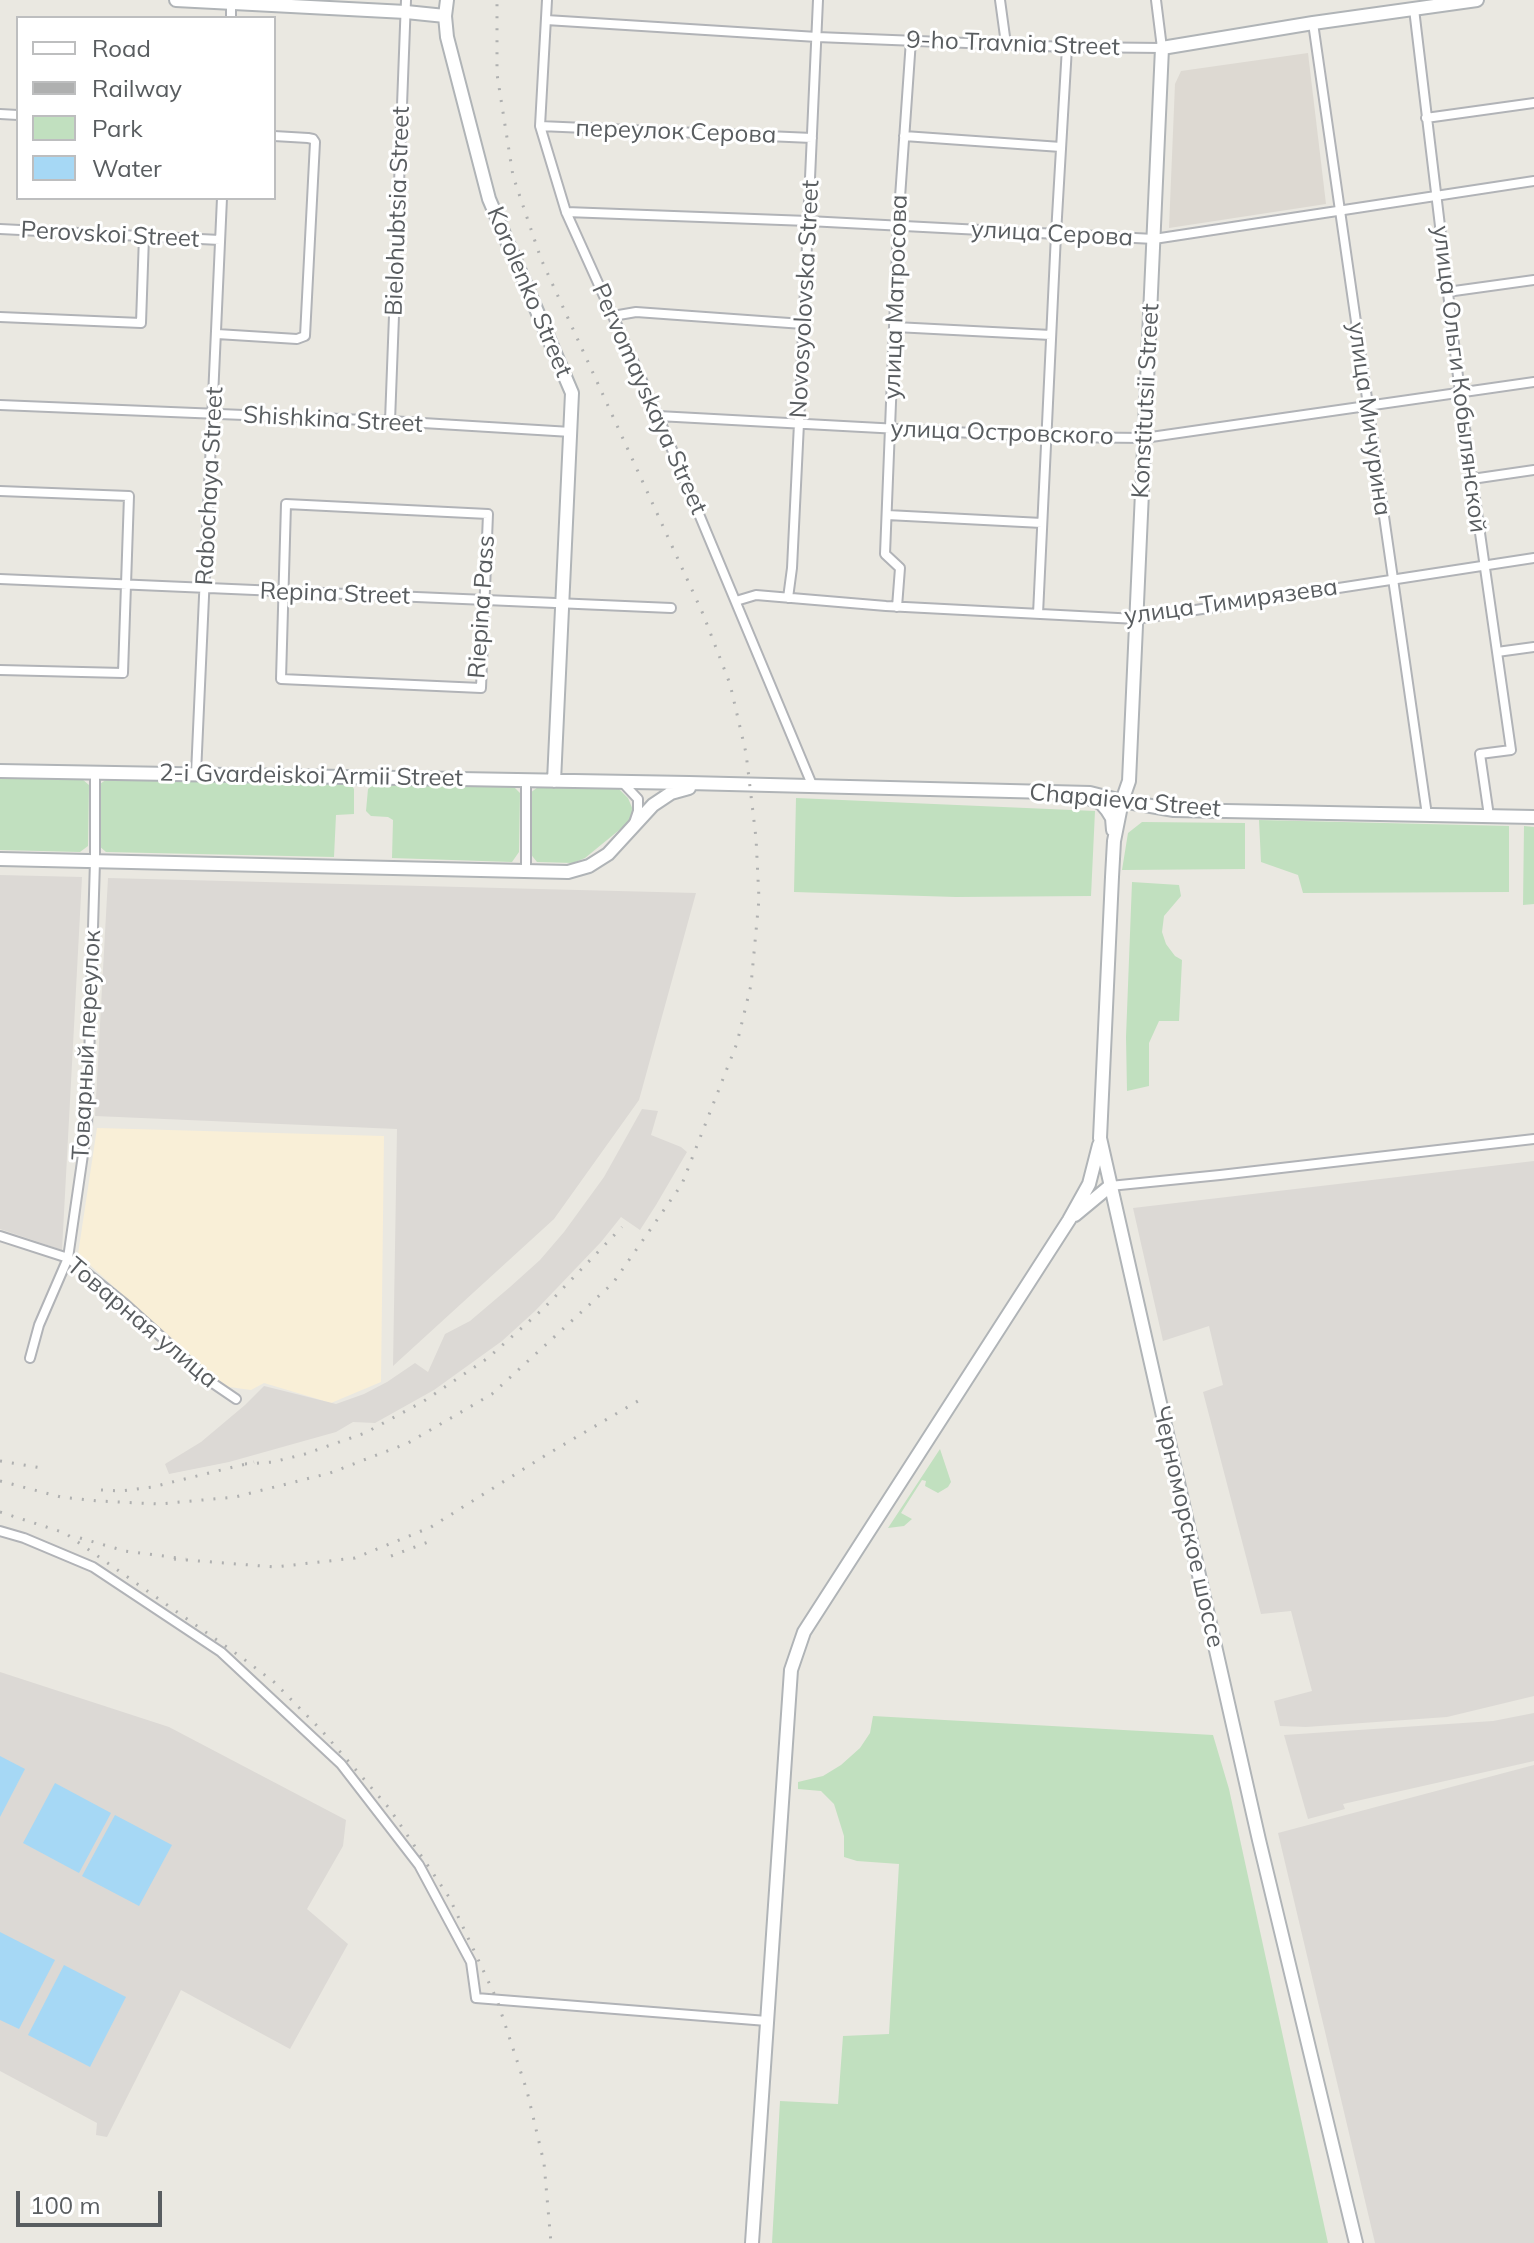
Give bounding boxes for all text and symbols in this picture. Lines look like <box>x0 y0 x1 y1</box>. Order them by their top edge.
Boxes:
legend <box>16 16 276 200</box>
street label: 9-ho Travnia Street <box>906 26 1120 62</box>
text: Road <box>92 33 151 63</box>
text: Railway <box>92 73 182 103</box>
street label: Bielohubtsia Street <box>380 106 416 316</box>
text: Park <box>92 113 143 143</box>
street label: переулок Серова <box>575 114 777 150</box>
text: Water <box>92 153 162 183</box>
street label: Novosyolovska Street <box>784 179 826 419</box>
street label: улица Матросова <box>878 194 914 400</box>
street label: Korolenko Street <box>480 203 578 381</box>
street label: улица Серова <box>970 215 1134 253</box>
street label: Perovskoi Street <box>20 216 200 254</box>
street label: улица Ольги Кобылянской <box>1426 224 1492 534</box>
street label: Pervomayskaya Street <box>585 279 713 519</box>
street label: Konstitutsii Street <box>1127 303 1165 499</box>
street label: улица Мичурина <box>1341 320 1397 518</box>
street label: Rabochaya Street <box>190 386 230 586</box>
street label: Shishkina Street <box>242 401 424 439</box>
street label: улица Островского <box>890 415 1114 451</box>
street label: Riepina Pass <box>463 534 501 680</box>
street label: улица Тимирязева <box>1123 573 1339 631</box>
street label: Repina Street <box>259 577 411 611</box>
street label: 2-i Gvardeiskoi Armii Street <box>159 759 463 793</box>
street label: Chapaieva Street <box>1028 778 1222 824</box>
street label: Товарный переулок <box>67 929 107 1161</box>
street label: Товарная улица <box>61 1252 223 1394</box>
street label: Черноморское шоссе <box>1146 1403 1230 1651</box>
scale bar <box>20 2175 166 2225</box>
text: 100 m <box>30 2190 101 2220</box>

